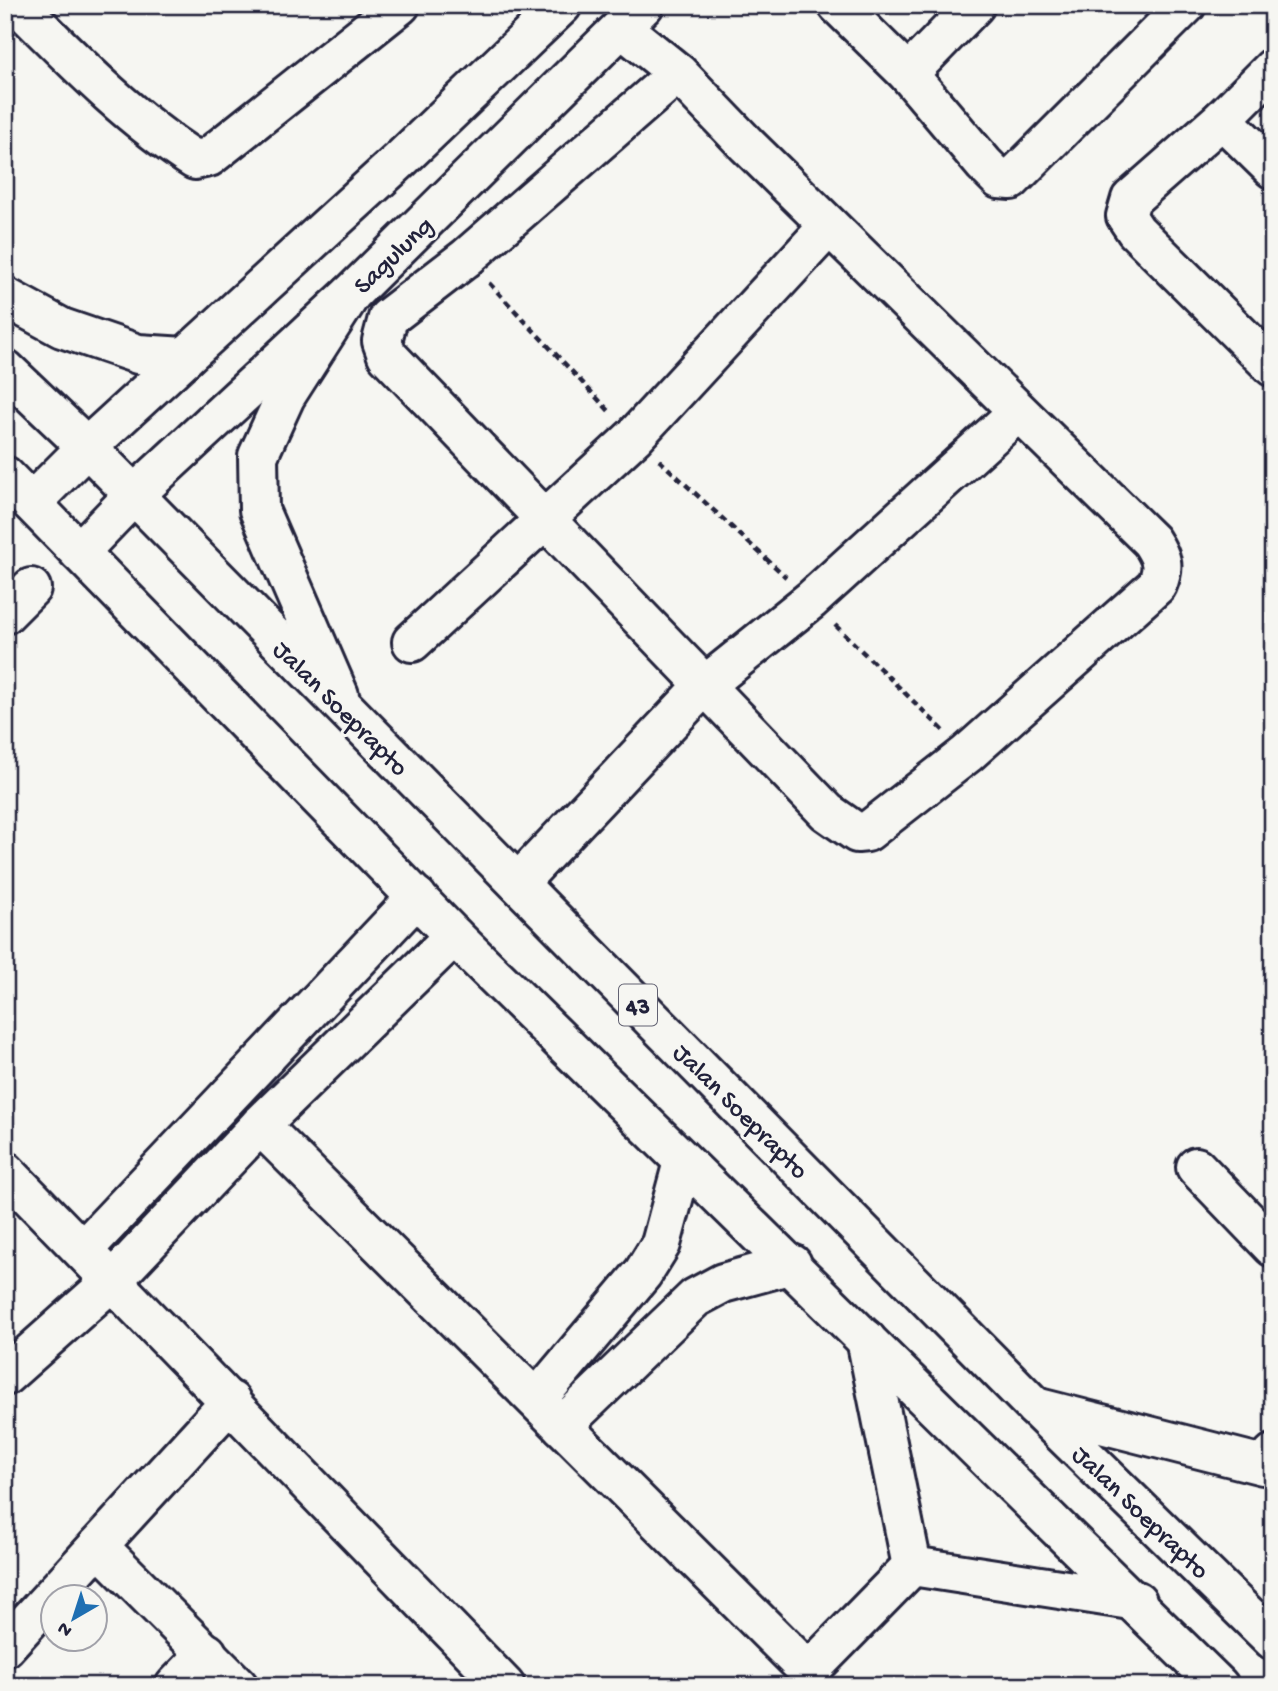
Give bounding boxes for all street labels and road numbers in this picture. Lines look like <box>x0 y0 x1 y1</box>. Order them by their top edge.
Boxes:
street label: Sagulung <box>349 212 441 303</box>
street label: Jalan Soeprapto <box>264 636 413 785</box>
road number: 43 <box>619 985 657 1026</box>
street label: Jalan Soeprapto <box>664 1039 813 1188</box>
street label: Jalan Soeprapto <box>1064 1441 1214 1588</box>

